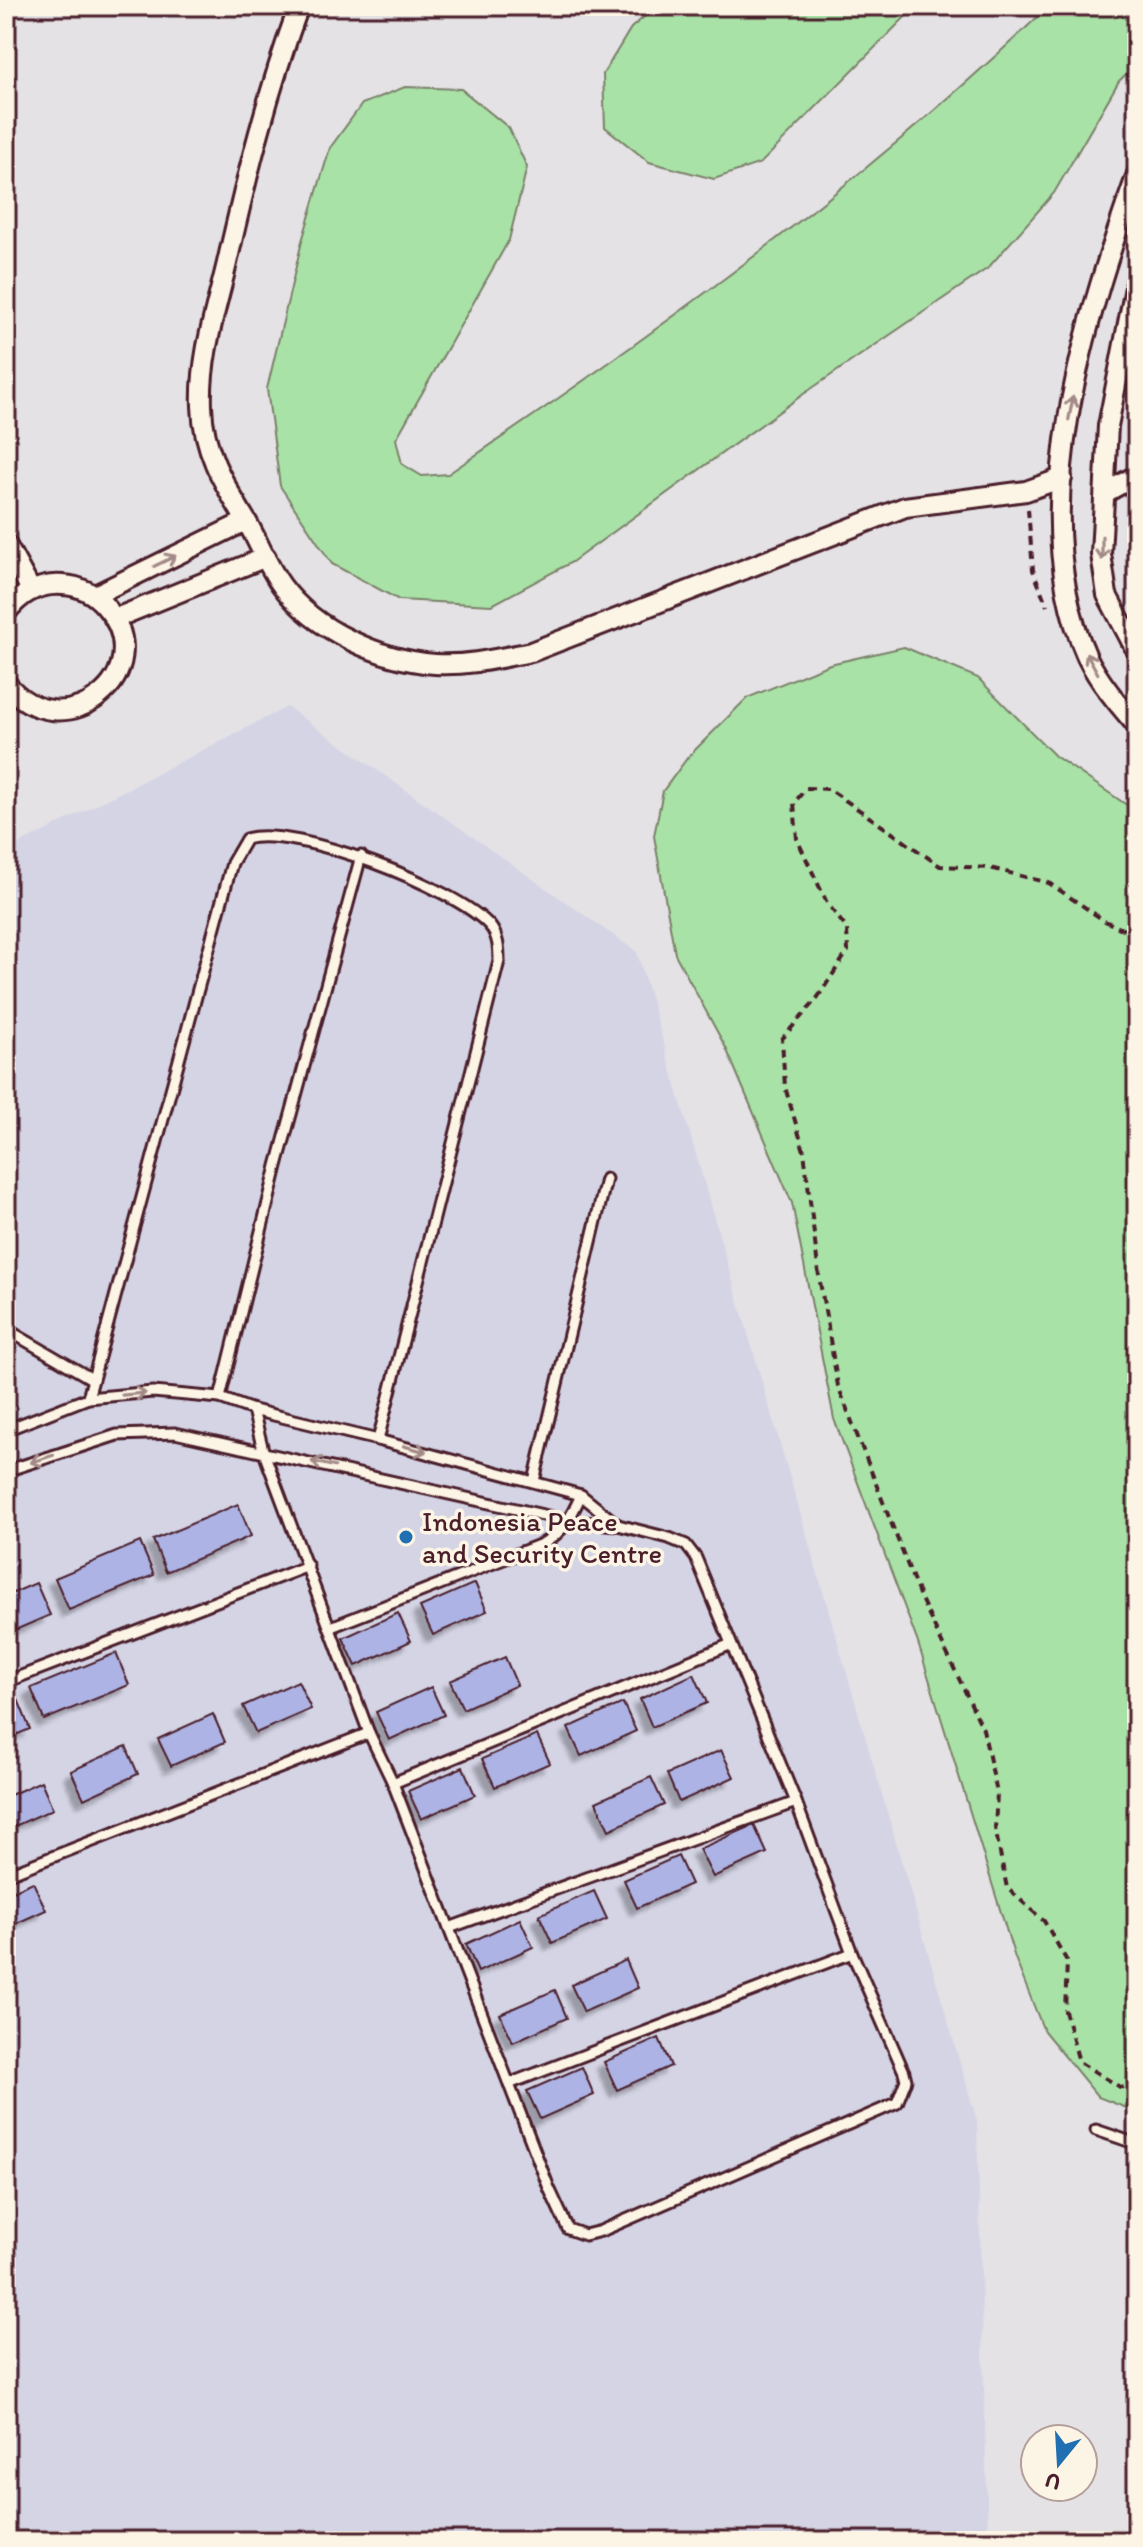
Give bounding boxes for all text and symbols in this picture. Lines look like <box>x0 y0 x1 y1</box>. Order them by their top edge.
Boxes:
one-way arrow <box>1065 396 1080 422</box>
one-way arrow <box>1094 534 1110 561</box>
one-way arrow <box>153 552 177 568</box>
one-way arrow <box>1083 651 1099 675</box>
one-way arrow <box>120 1386 147 1401</box>
one-way arrow <box>401 1443 427 1458</box>
one-way arrow <box>30 1453 55 1467</box>
one-way arrow <box>310 1456 336 1471</box>
place label: Indonesia Peace and Security Centre <box>422 1504 662 1570</box>
marker: Indonesia Peace and Security Centre <box>397 1528 415 1546</box>
north arrow <box>1019 2423 1099 2503</box>
text: U <box>1042 2466 1064 2497</box>

